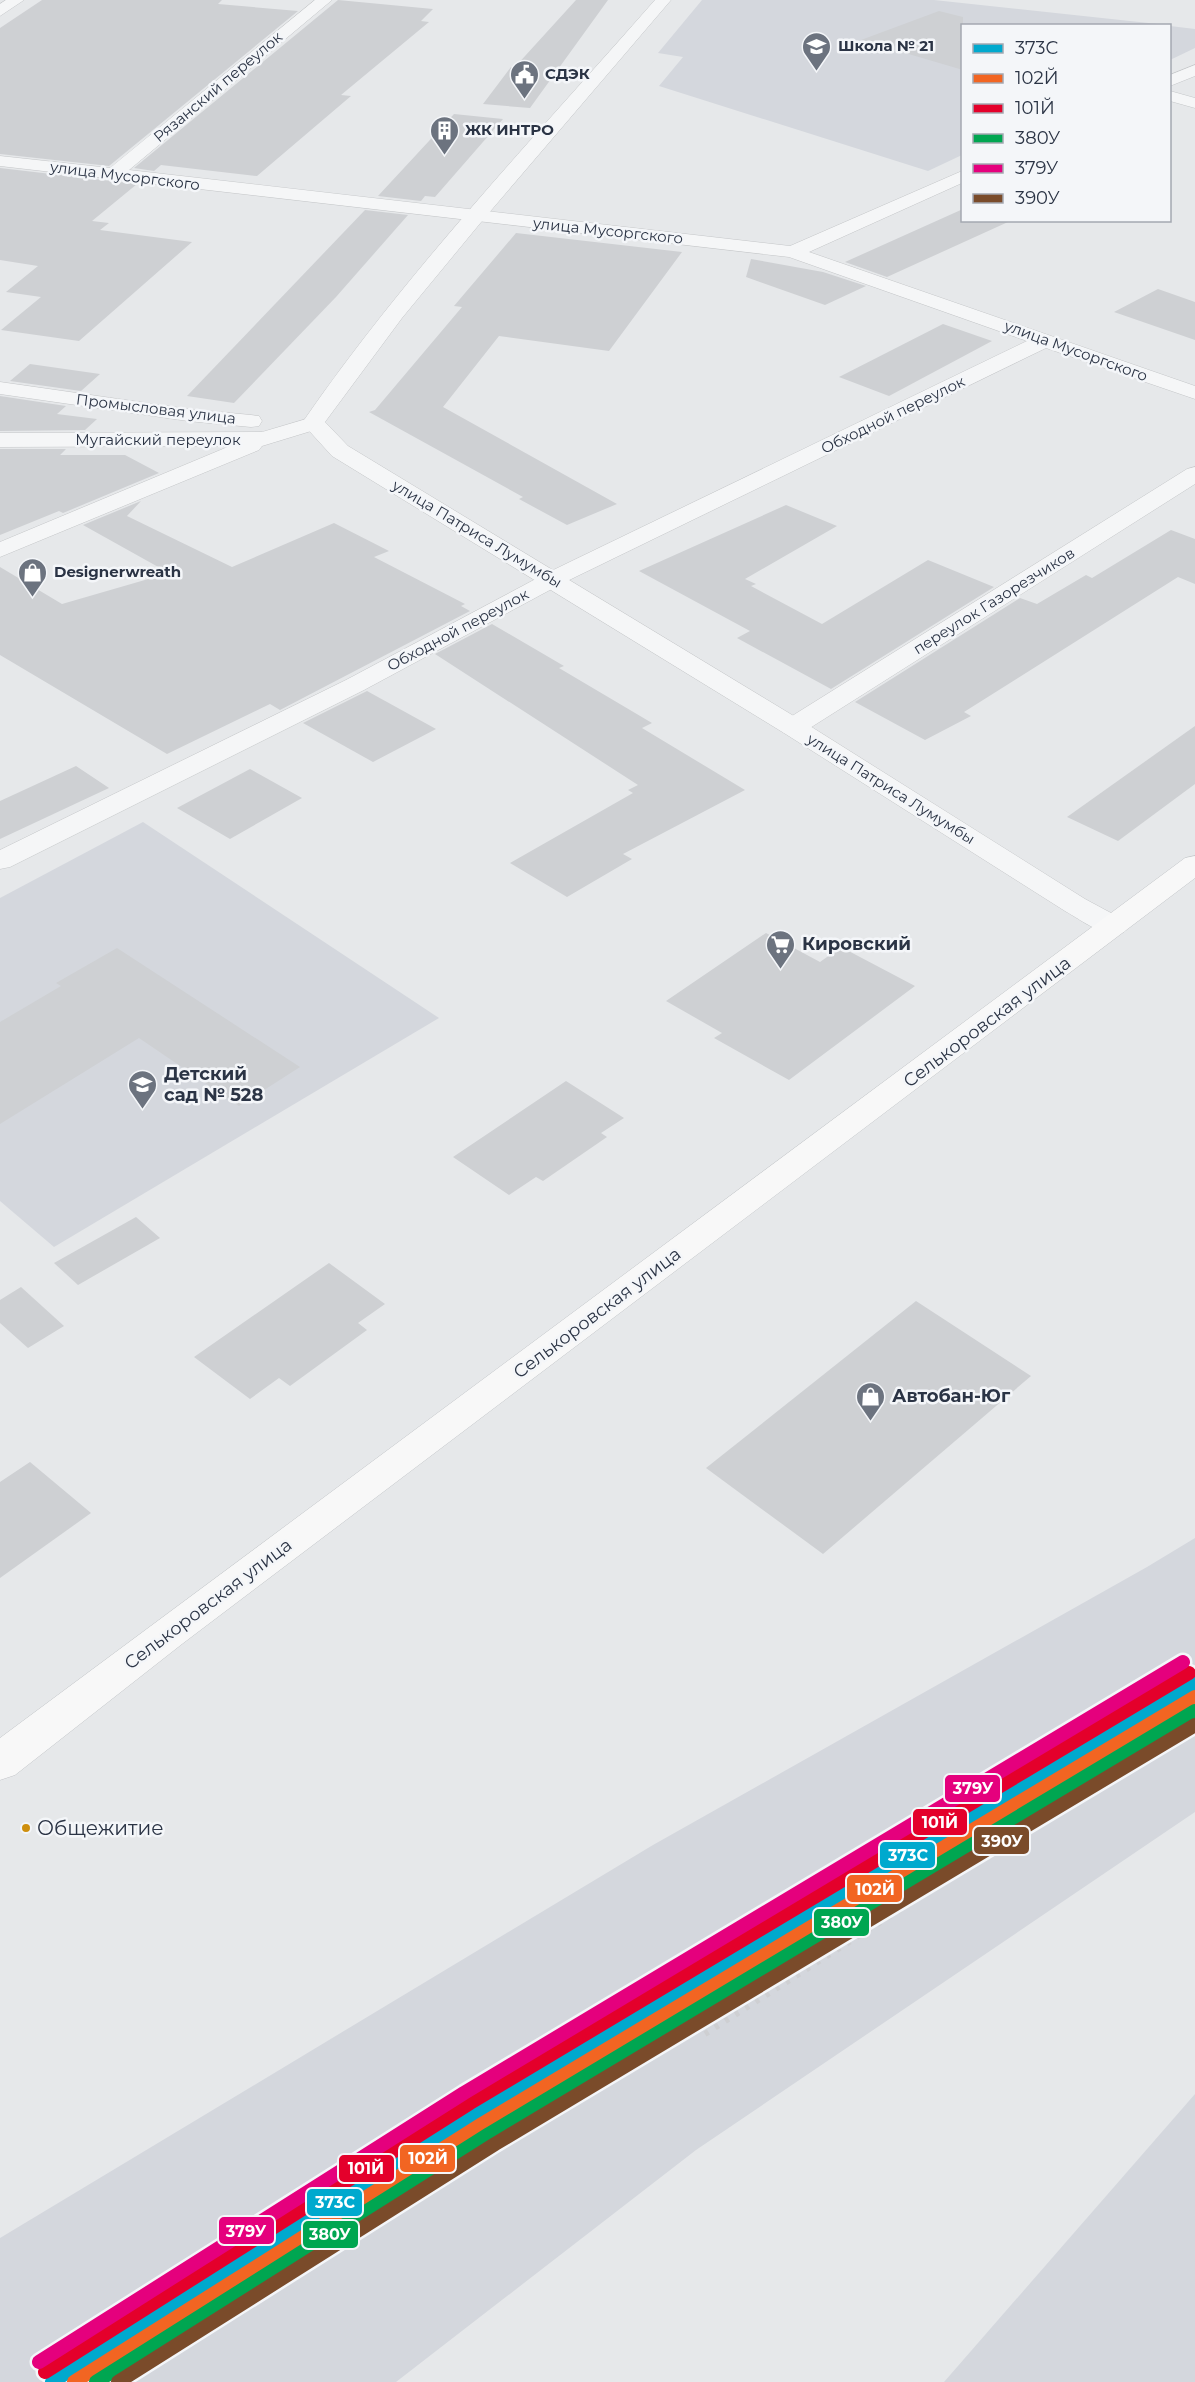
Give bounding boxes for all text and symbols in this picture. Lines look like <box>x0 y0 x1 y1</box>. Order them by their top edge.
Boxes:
legend <box>961 24 1171 222</box>
street label: Рязанский переулок <box>149 27 286 146</box>
school or university icon: Школа № 21 <box>801 30 833 72</box>
place label: Школа № 21 <box>838 36 934 55</box>
text: 373C <box>1015 37 1059 59</box>
public building icon: СДЭК <box>508 58 540 100</box>
place label: СДЭК <box>545 64 590 83</box>
text: 102Й <box>1015 67 1058 89</box>
text: 101Й <box>1015 97 1055 119</box>
building icon: ЖК ИНТРО <box>428 114 460 156</box>
place label: ЖК ИНТРО <box>465 120 554 139</box>
text: 380У <box>1015 127 1061 149</box>
street label: улица Мусоргского <box>48 157 201 194</box>
text: 379У <box>1015 157 1059 179</box>
text: 390У <box>1015 187 1060 209</box>
street label: улица Мусоргского <box>531 213 684 248</box>
street label: улица Мусоргского <box>1001 315 1150 385</box>
street label: Обходной переулок <box>818 371 968 458</box>
street label: Промысловая улица <box>75 389 237 428</box>
street label: Мугайский переулок <box>75 430 241 449</box>
street label: улица Патриса Лумумбы <box>388 475 566 592</box>
street label: переулок Газорезчиков <box>909 543 1078 658</box>
shop icon: Designerwreath <box>17 556 49 598</box>
place label: Designerwreath <box>54 562 181 581</box>
street label: Обходной переулок <box>384 584 532 675</box>
street label: улица Патриса Лумумбы <box>803 728 979 848</box>
supermarket icon: Кировский <box>765 928 797 970</box>
place label: Кировский <box>802 933 911 955</box>
street label: Селькоровская улица <box>899 952 1075 1092</box>
place label: Детский сад № 528 <box>164 1063 263 1106</box>
school or university icon: Детский сад № 528 <box>127 1068 159 1110</box>
street label: Селькоровская улица <box>509 1243 685 1383</box>
shop icon: Автобан-Юг <box>855 1380 887 1422</box>
place label: Автобан-Юг <box>892 1385 1011 1407</box>
street label: Селькоровская улица <box>120 1534 296 1674</box>
line badge: 379У <box>944 1774 1001 1803</box>
text: 379У <box>952 1779 994 1798</box>
line badge: 101Й <box>912 1808 968 1836</box>
text: 101Й <box>922 1812 958 1832</box>
place label: Общежитие <box>37 1816 164 1840</box>
marker: Общежитие <box>20 1822 32 1834</box>
line badge: 390У <box>973 1826 1030 1855</box>
text: 390У <box>980 1832 1023 1851</box>
line badge: 373C <box>879 1841 936 1869</box>
text: 373C <box>887 1846 929 1865</box>
line badge: 102Й <box>846 1874 903 1903</box>
text: 102Й <box>855 1879 895 1899</box>
line badge: 380У <box>813 1908 870 1937</box>
text: 380У <box>820 1913 863 1932</box>
line badge: 102Й <box>399 2144 456 2173</box>
text: 102Й <box>408 2148 448 2168</box>
line badge: 101Й <box>338 2154 395 2183</box>
text: 101Й <box>348 2158 384 2178</box>
line badge: 373C <box>306 2188 363 2217</box>
text: 373C <box>314 2193 356 2212</box>
line badge: 379У <box>218 2216 275 2245</box>
line badge: 380У <box>302 2220 359 2249</box>
text: 379У <box>225 2222 267 2241</box>
text: 380У <box>308 2225 351 2244</box>

